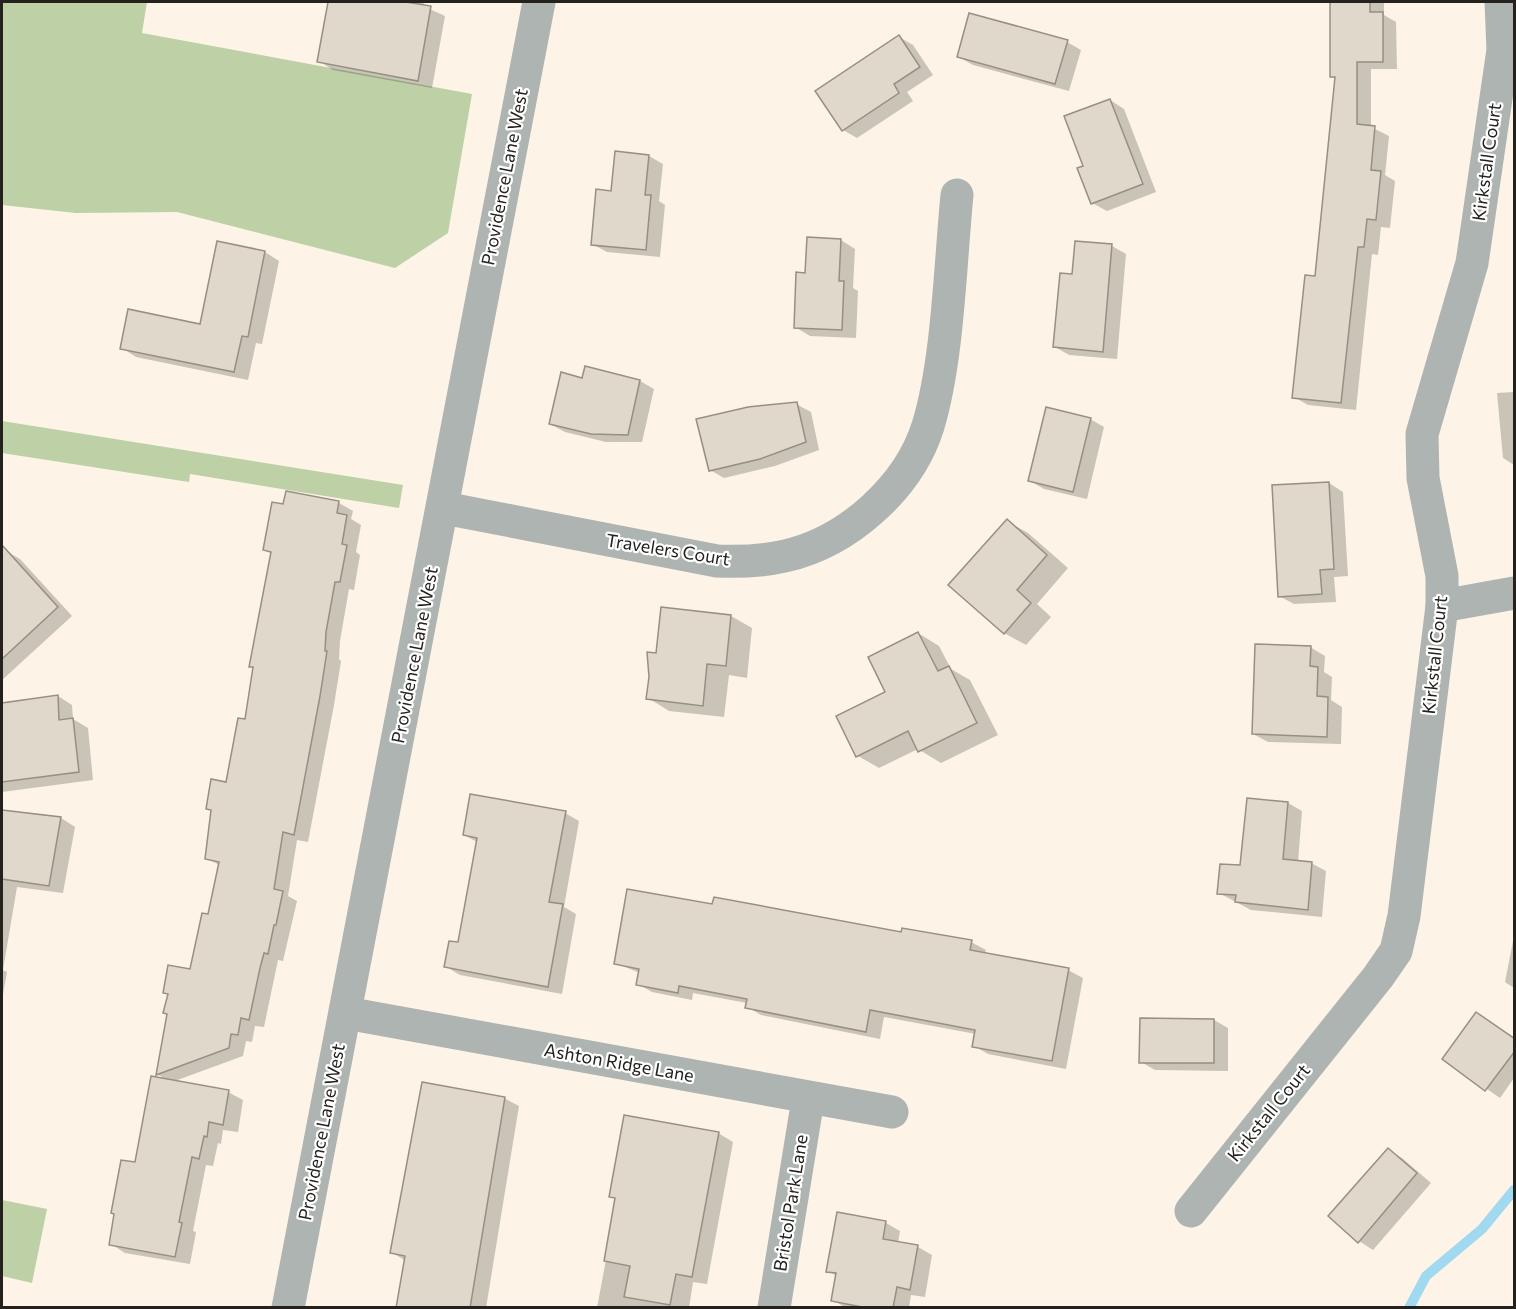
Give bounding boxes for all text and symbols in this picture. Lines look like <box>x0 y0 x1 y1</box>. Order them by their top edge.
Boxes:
street label: Providence Lane West <box>476 87 532 267</box>
street label: Kirkstall Court <box>1467 101 1505 222</box>
street label: Travelers Court <box>605 528 732 570</box>
street label: Providence Lane West <box>386 565 442 745</box>
street label: Kirkstall Court <box>1417 595 1451 715</box>
street label: Ashton Ridge Lane <box>543 1038 696 1086</box>
street label: Providence Lane West <box>293 1042 349 1222</box>
street label: Kirkstall Court <box>1222 1059 1314 1165</box>
street label: Bristol Park Lane <box>768 1133 812 1273</box>

